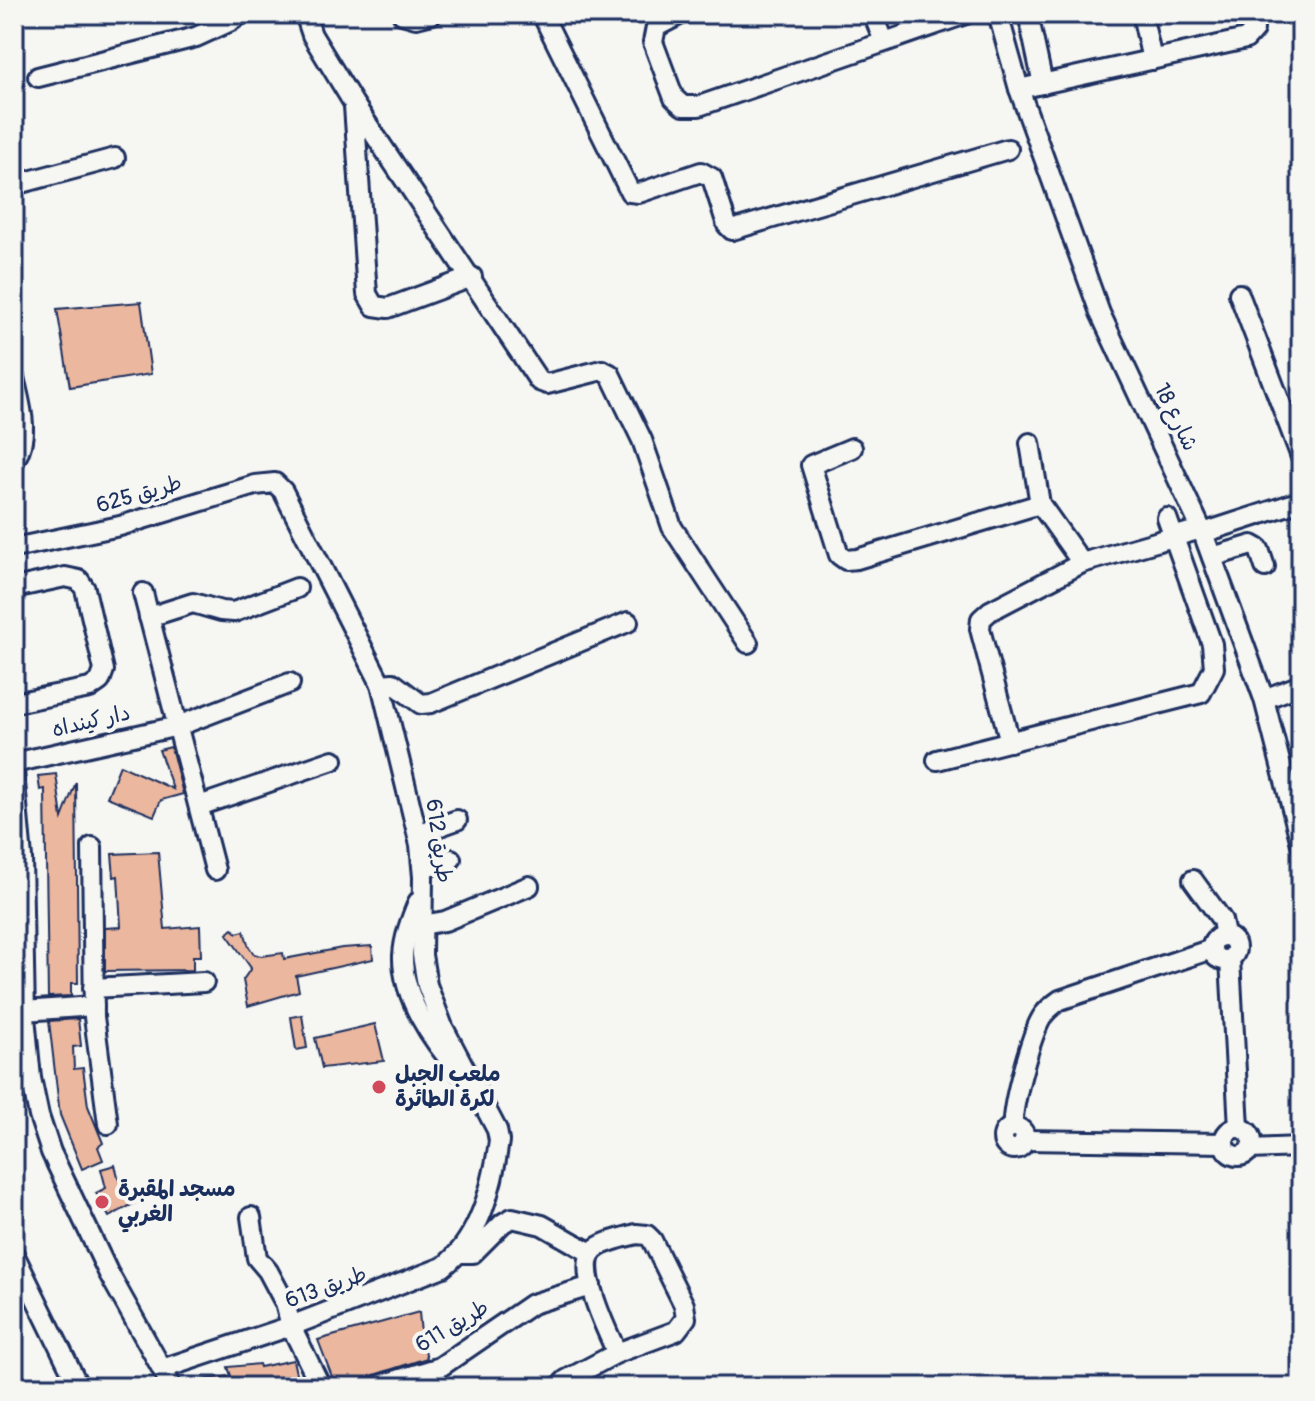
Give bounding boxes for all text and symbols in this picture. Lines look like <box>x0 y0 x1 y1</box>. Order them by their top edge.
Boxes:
street label: شارع 18 <box>1147 378 1204 456</box>
street label: طريق 625 <box>93 468 185 520</box>
street label: دار كينداه <box>49 698 133 744</box>
street label: طريق 612 <box>419 797 459 885</box>
place label: ملعب الجبل لكرة الطائرة <box>395 1060 501 1113</box>
marker: ملعب الجبل لكرة الطائرة <box>370 1078 388 1096</box>
place label: مسجد المقبرة الغربي <box>118 1175 236 1233</box>
marker: مسجد المقبرة الغربي <box>93 1193 111 1211</box>
street label: طريق 613 <box>281 1259 371 1315</box>
street label: طريق 611 <box>410 1293 494 1359</box>

